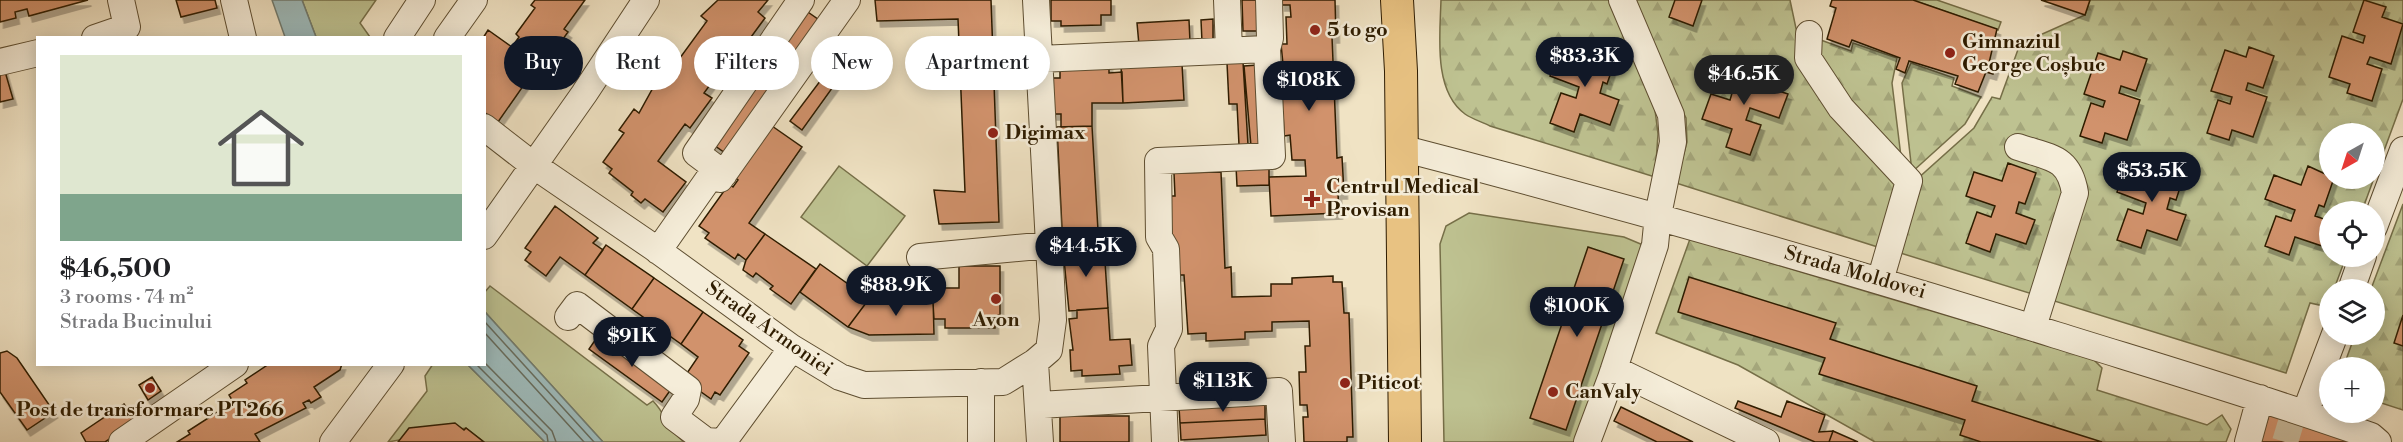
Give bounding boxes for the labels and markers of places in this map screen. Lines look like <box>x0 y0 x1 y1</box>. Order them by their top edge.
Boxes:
place label: 5 to go <box>1327 18 1388 43</box>
marker: 5 to go <box>1308 23 1322 37</box>
place label: Gimnaziul George Coșbuc <box>1962 30 2105 78</box>
pin: $83.3K <box>1536 37 1634 88</box>
marker: Gimnaziul George Coșbuc <box>1943 46 1957 60</box>
pin: $46.5K <box>1695 55 1793 106</box>
pin: $108K <box>1267 61 1351 112</box>
place label: Digimax <box>1005 121 1086 146</box>
marker: Digimax <box>986 126 1000 140</box>
pin: $53.5K <box>2103 152 2201 203</box>
place label: Centrul Medical Provisan <box>1326 175 1479 223</box>
marker: Centrul Medical Provisan <box>1303 190 1321 208</box>
pin: $44.5K <box>1037 227 1135 278</box>
pin: $88.9K <box>847 266 945 317</box>
pin: $100K <box>1535 287 1619 338</box>
marker: Avon <box>989 292 1003 306</box>
place label: Avon <box>971 308 1020 333</box>
pin: $91K <box>596 317 668 368</box>
pin: $113K <box>1181 362 1265 413</box>
place label: Piticot <box>1357 371 1421 396</box>
marker: Piticot <box>1338 376 1352 390</box>
place label: CanValy <box>1565 380 1643 405</box>
marker: Post de transformare PT266 <box>143 381 157 395</box>
marker: CanValy <box>1546 385 1560 399</box>
place label: Post de transformare PT266 <box>16 398 284 423</box>

